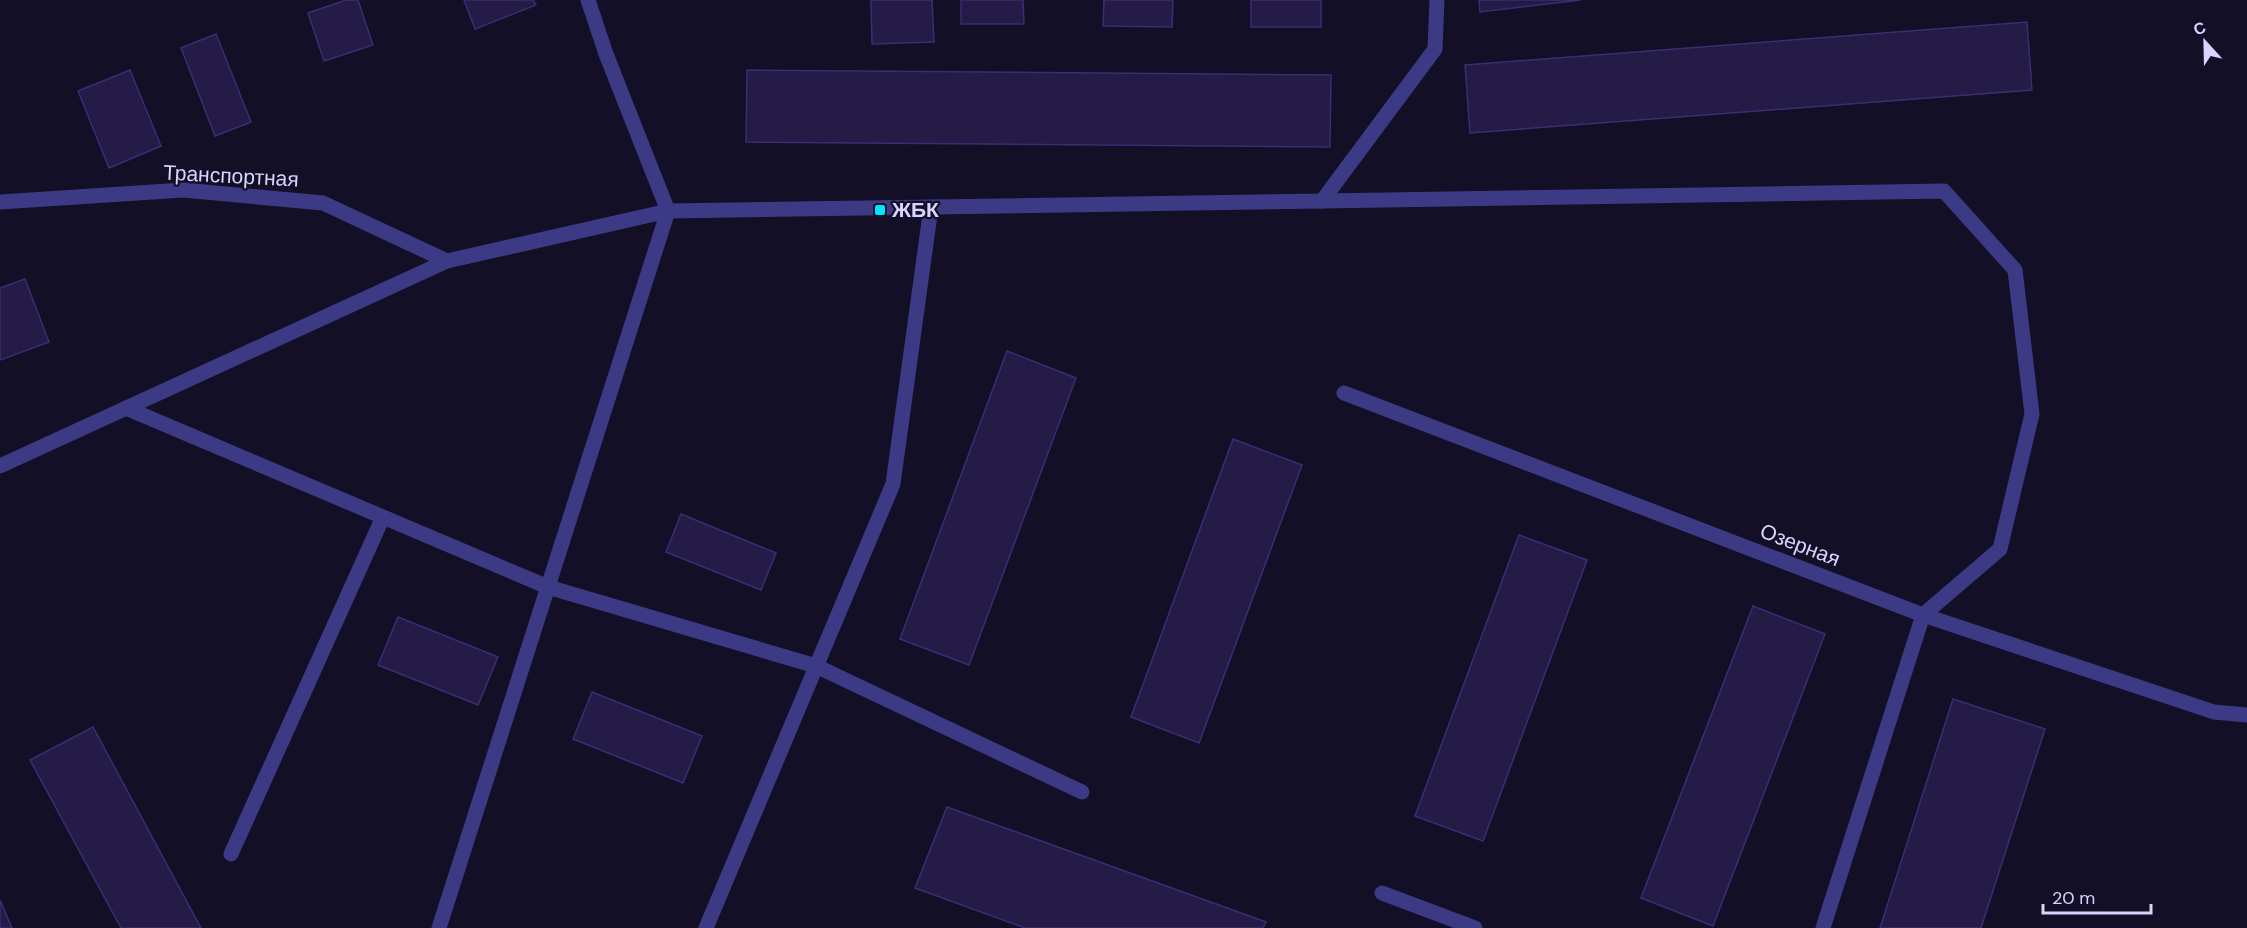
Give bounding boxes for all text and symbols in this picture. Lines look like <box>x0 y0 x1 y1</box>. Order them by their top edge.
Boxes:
north arrow <box>2175 12 2235 72</box>
text: С <box>2190 16 2209 40</box>
street label: Транспортная <box>163 158 299 194</box>
place label: ЖБК <box>891 196 939 224</box>
marker: ЖБК <box>873 203 887 217</box>
street label: Озерная <box>1756 517 1844 573</box>
scale bar <box>2043 877 2151 915</box>
text: 20 m <box>2052 886 2095 910</box>

